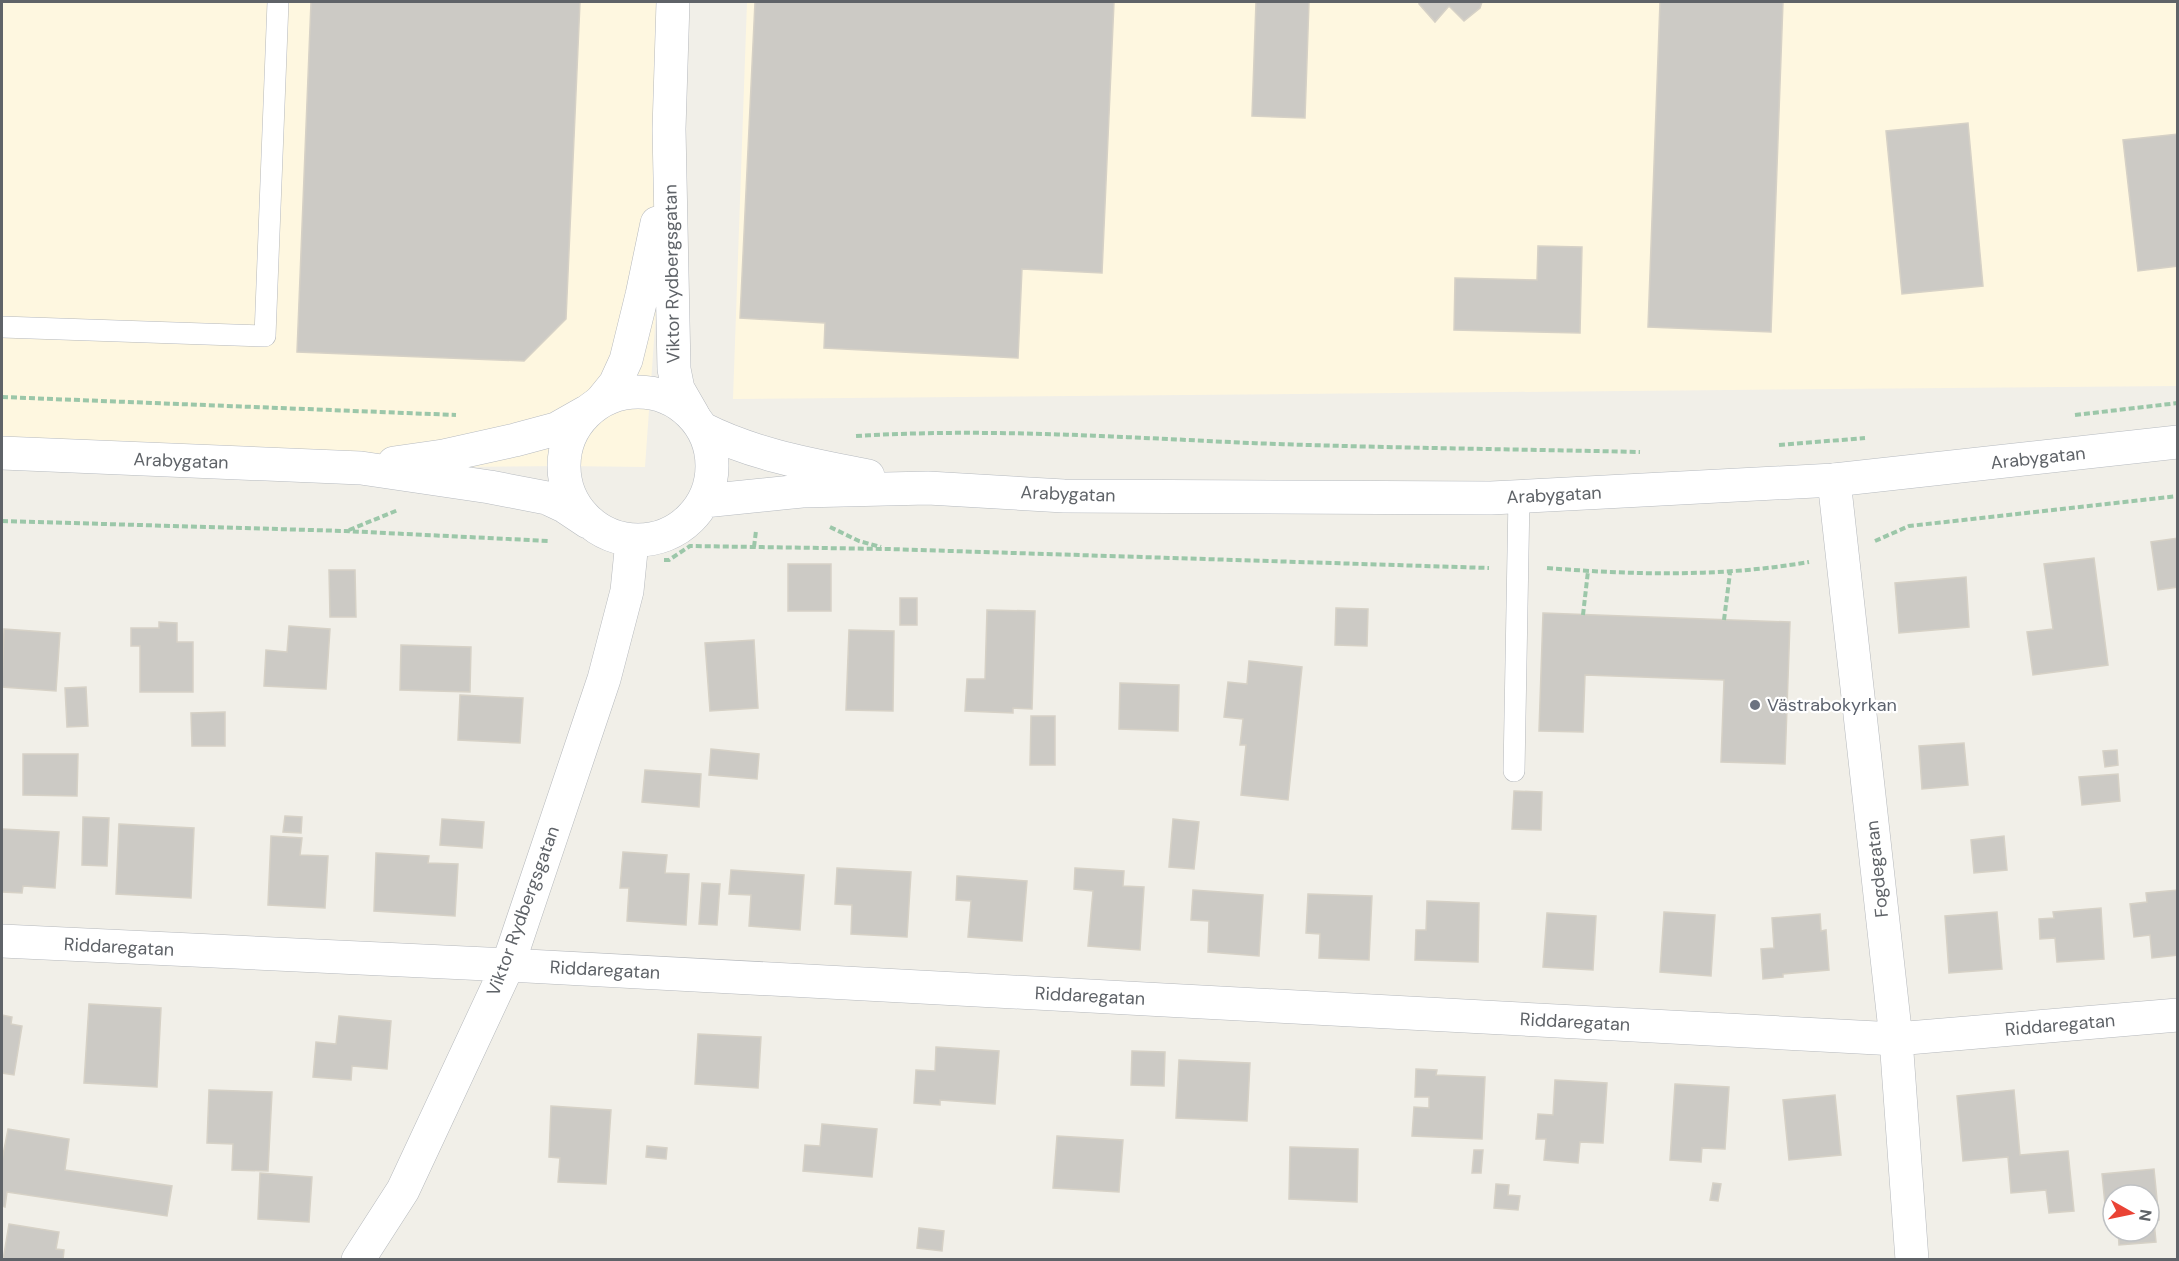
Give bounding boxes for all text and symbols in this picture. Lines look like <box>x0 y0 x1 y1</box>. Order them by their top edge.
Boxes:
street label: Viktor Rydbergsgatan <box>658 184 686 364</box>
street label: Arabygatan <box>1989 441 2087 475</box>
street label: Arabygatan <box>133 447 229 475</box>
street label: Arabygatan <box>1020 480 1116 508</box>
street label: Arabygatan <box>1506 481 1602 509</box>
place label: Västrabokyrkan <box>1767 693 1897 717</box>
marker: Västrabokyrkan <box>1748 698 1762 712</box>
street label: Fogdegatan <box>1860 819 1894 919</box>
street label: Viktor Rydbergsgatan <box>481 823 565 999</box>
street label: Riddaregatan <box>63 932 175 962</box>
street label: Riddaregatan <box>549 955 661 985</box>
street label: Riddaregatan <box>1034 981 1146 1011</box>
street label: Riddaregatan <box>1519 1007 1631 1037</box>
street label: Riddaregatan <box>2004 1008 2116 1042</box>
north arrow <box>2101 1183 2161 1243</box>
text: N <box>2134 1208 2157 1223</box>

